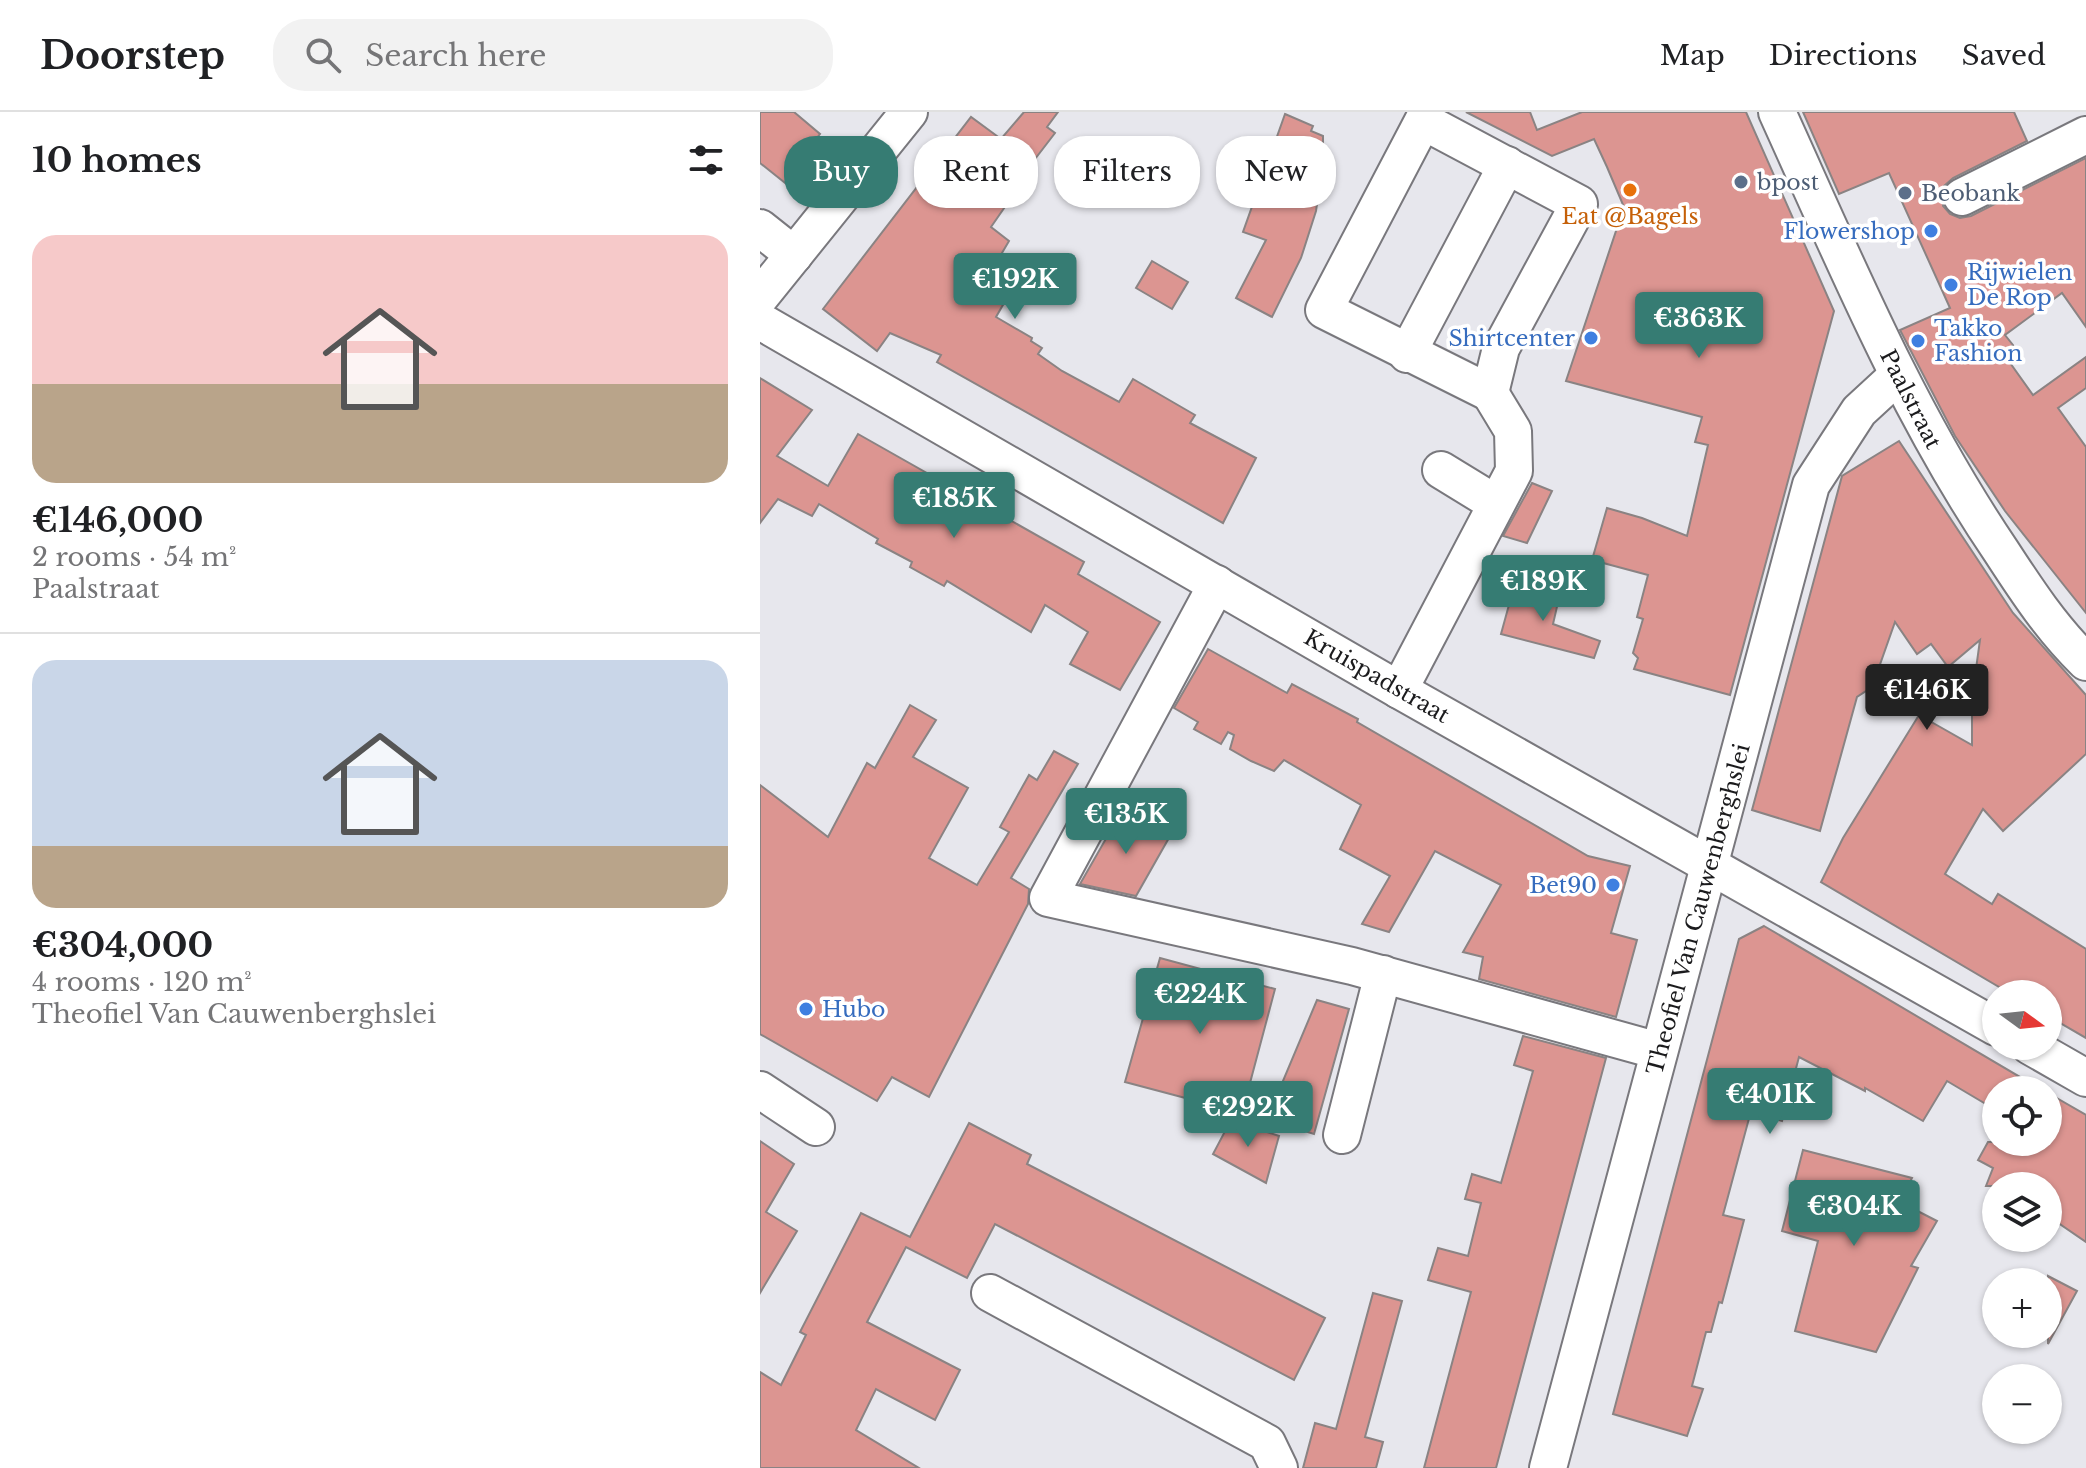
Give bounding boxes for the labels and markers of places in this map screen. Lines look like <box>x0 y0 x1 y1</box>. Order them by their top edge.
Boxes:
place label: bpost <box>1756 169 1820 196</box>
marker: bpost <box>1732 173 1750 191</box>
place label: Beobank <box>1921 180 2021 207</box>
marker: Eat @Bagels <box>1621 181 1639 199</box>
marker: Beobank <box>1896 184 1914 202</box>
place label: Eat @Bagels <box>1561 203 1699 230</box>
place label: Flowershop <box>1783 218 1915 245</box>
marker: Flowershop <box>1922 222 1940 240</box>
pin: €192K <box>959 253 1071 321</box>
place label: Rijwielen De Rop <box>1967 259 2072 311</box>
marker: Rijwielen De Rop <box>1942 276 1960 294</box>
pin: €363K <box>1643 292 1755 360</box>
place label: Takko Fashion <box>1934 315 2022 367</box>
place label: Shirtcenter <box>1448 325 1575 352</box>
marker: Shirtcenter <box>1582 329 1600 347</box>
marker: Takko Fashion <box>1909 332 1927 350</box>
pin: €185K <box>898 472 1010 540</box>
pin: €189K <box>1487 555 1599 623</box>
pin: €146K <box>1871 664 1983 732</box>
pin: €135K <box>1070 788 1182 856</box>
place label: Bet90 <box>1529 872 1597 899</box>
marker: Bet90 <box>1604 876 1622 894</box>
pin: €224K <box>1144 968 1256 1036</box>
place label: Hubo <box>822 996 885 1023</box>
marker: Hubo <box>797 1000 815 1018</box>
pin: €401K <box>1714 1068 1826 1136</box>
pin: €292K <box>1192 1081 1304 1149</box>
pin: €304K <box>1798 1180 1910 1248</box>

